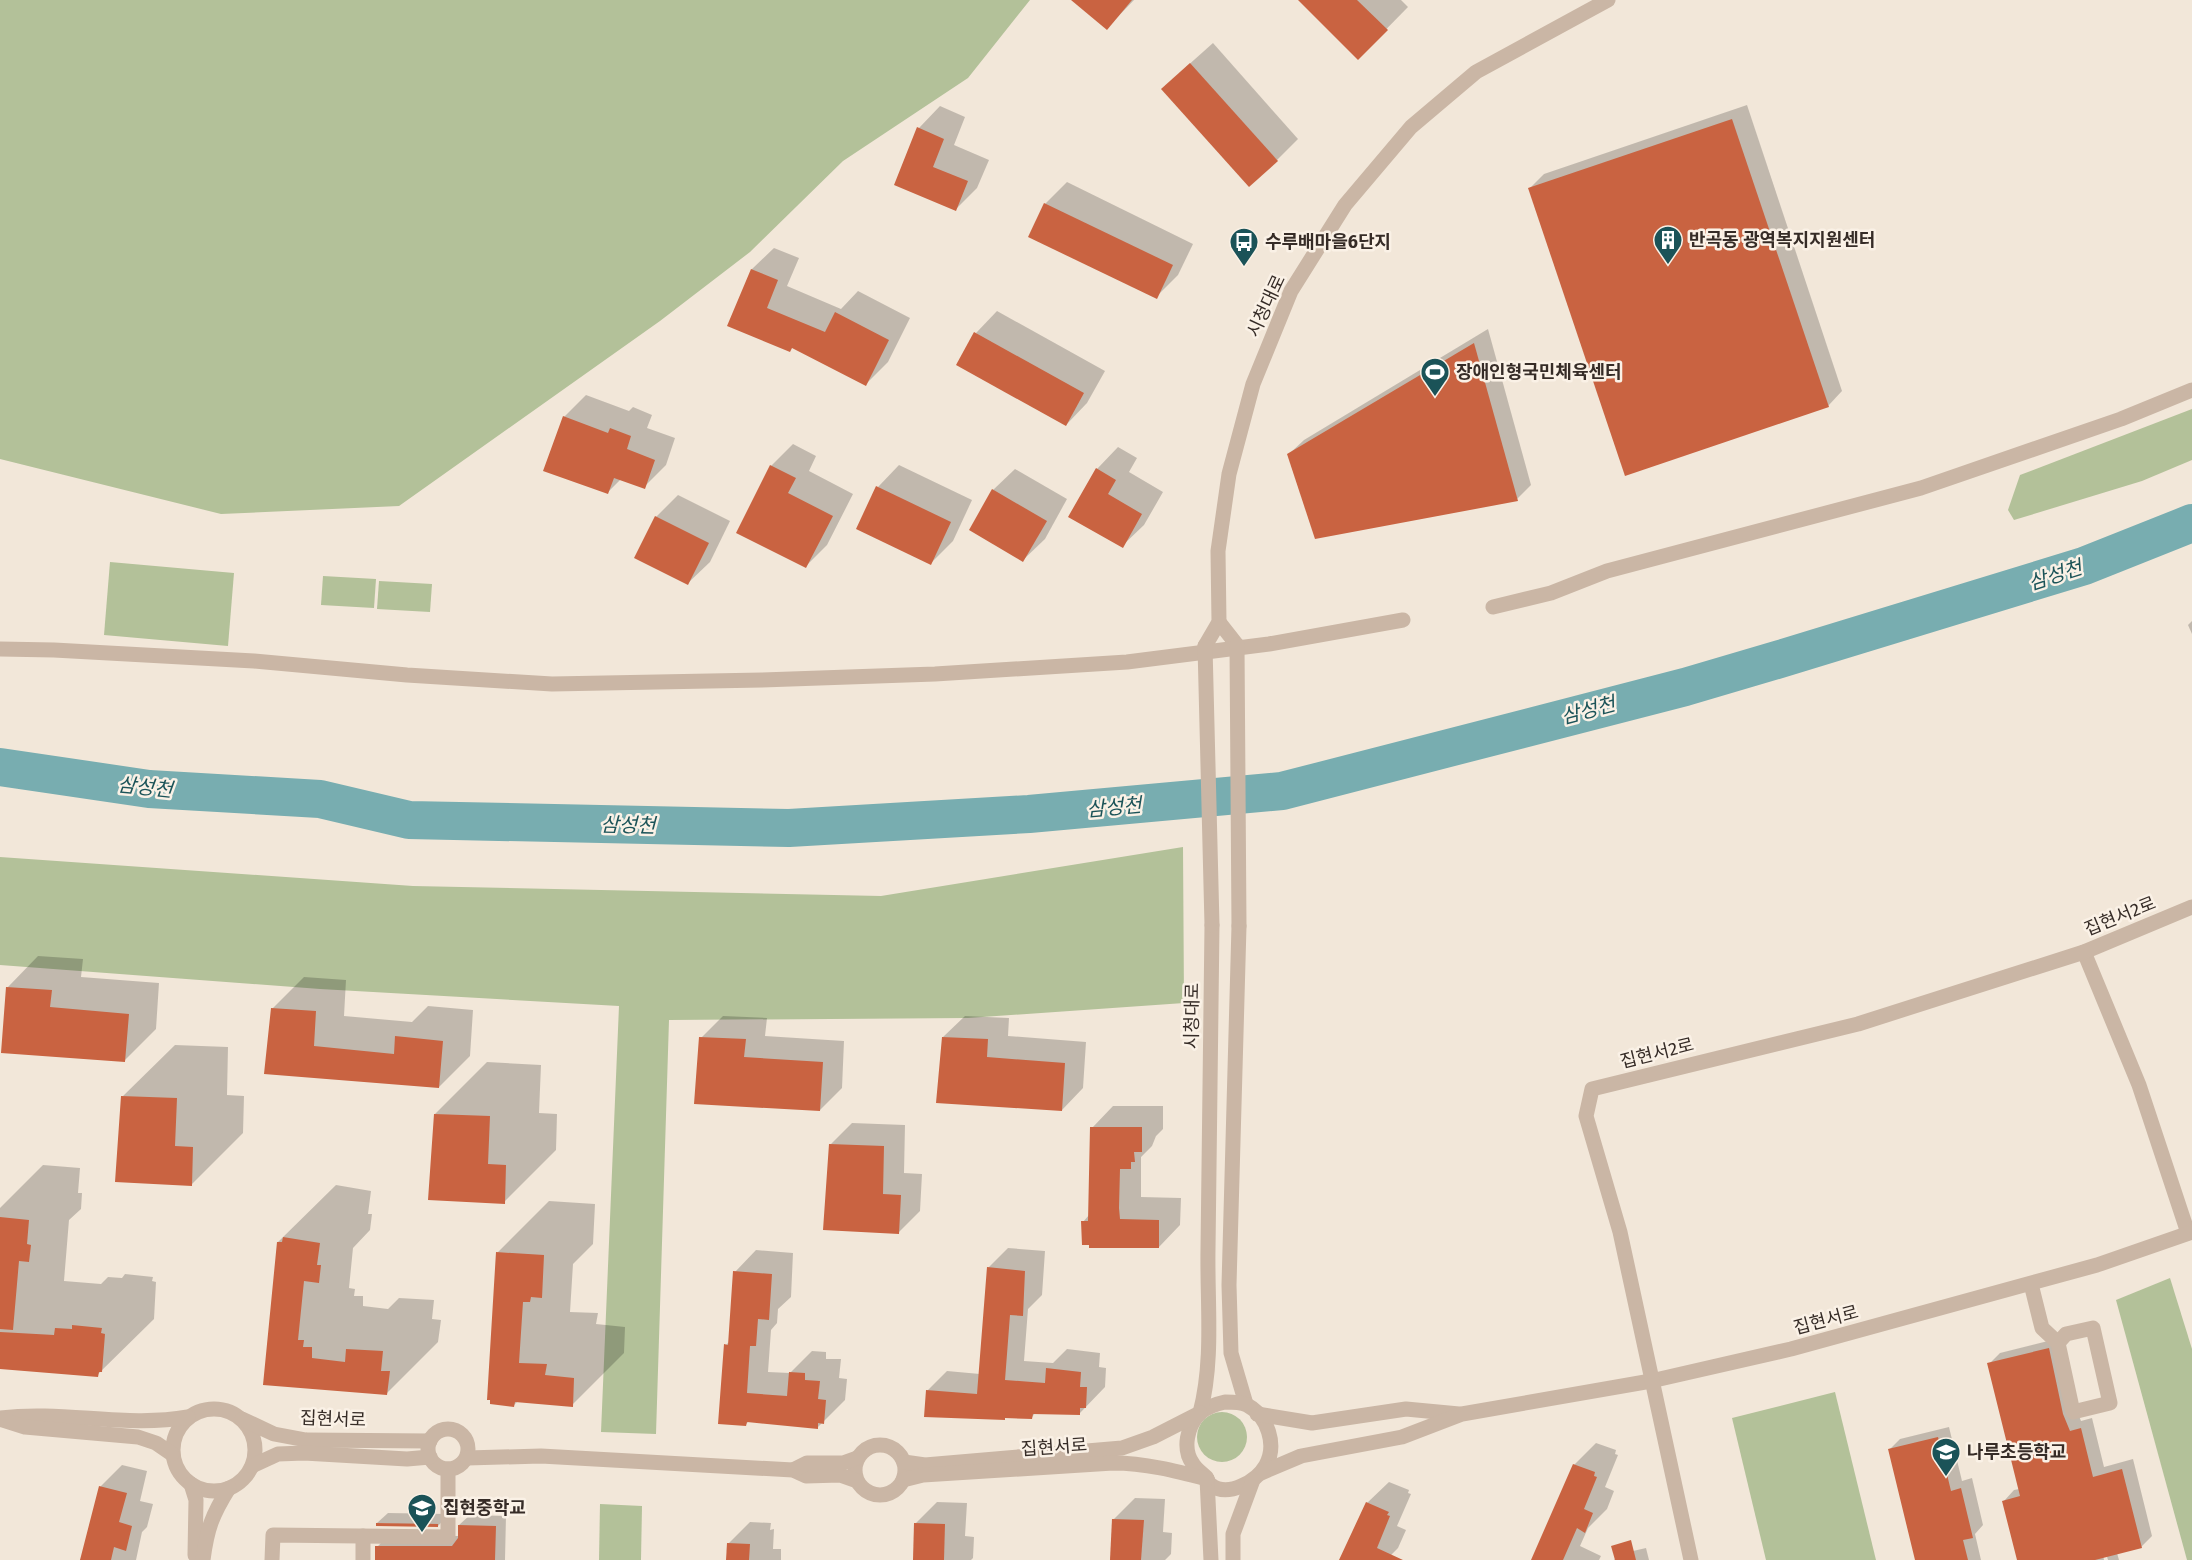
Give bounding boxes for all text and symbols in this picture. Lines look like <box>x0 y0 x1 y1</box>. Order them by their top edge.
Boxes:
building icon: 반곡동 광역복지지원센터 <box>1652 224 1684 266</box>
bus stop icon: 수루배마을6단지 <box>1228 226 1260 268</box>
place label: 반곡동 광역복지지원센터 <box>1689 229 1875 251</box>
place label: 수루배마을6단지 <box>1265 231 1391 253</box>
street label: 시청대로 <box>1242 271 1290 341</box>
sports icon: 장애인형국민체육센터 <box>1419 356 1451 398</box>
place label: 장애인형국민체육센터 <box>1456 361 1622 383</box>
water label: 삼성천 <box>2025 554 2087 595</box>
water label: 삼성천 <box>1558 691 1620 729</box>
water label: 삼성천 <box>116 772 176 802</box>
water label: 삼성천 <box>1085 792 1145 821</box>
water label: 삼성천 <box>600 813 658 838</box>
street label: 집현서2로 <box>2081 892 2159 940</box>
street label: 시청대로 <box>1180 983 1204 1049</box>
street label: 집현서2로 <box>1618 1033 1696 1073</box>
street label: 집현서로 <box>1791 1301 1861 1339</box>
street label: 집현서로 <box>300 1407 366 1431</box>
street label: 집현서로 <box>1020 1434 1088 1460</box>
school or university icon: 나루초등학교 <box>1930 1436 1962 1478</box>
place label: 나루초등학교 <box>1967 1441 2066 1463</box>
school or university icon: 집현중학교 <box>406 1492 438 1534</box>
place label: 집현중학교 <box>443 1497 526 1519</box>

